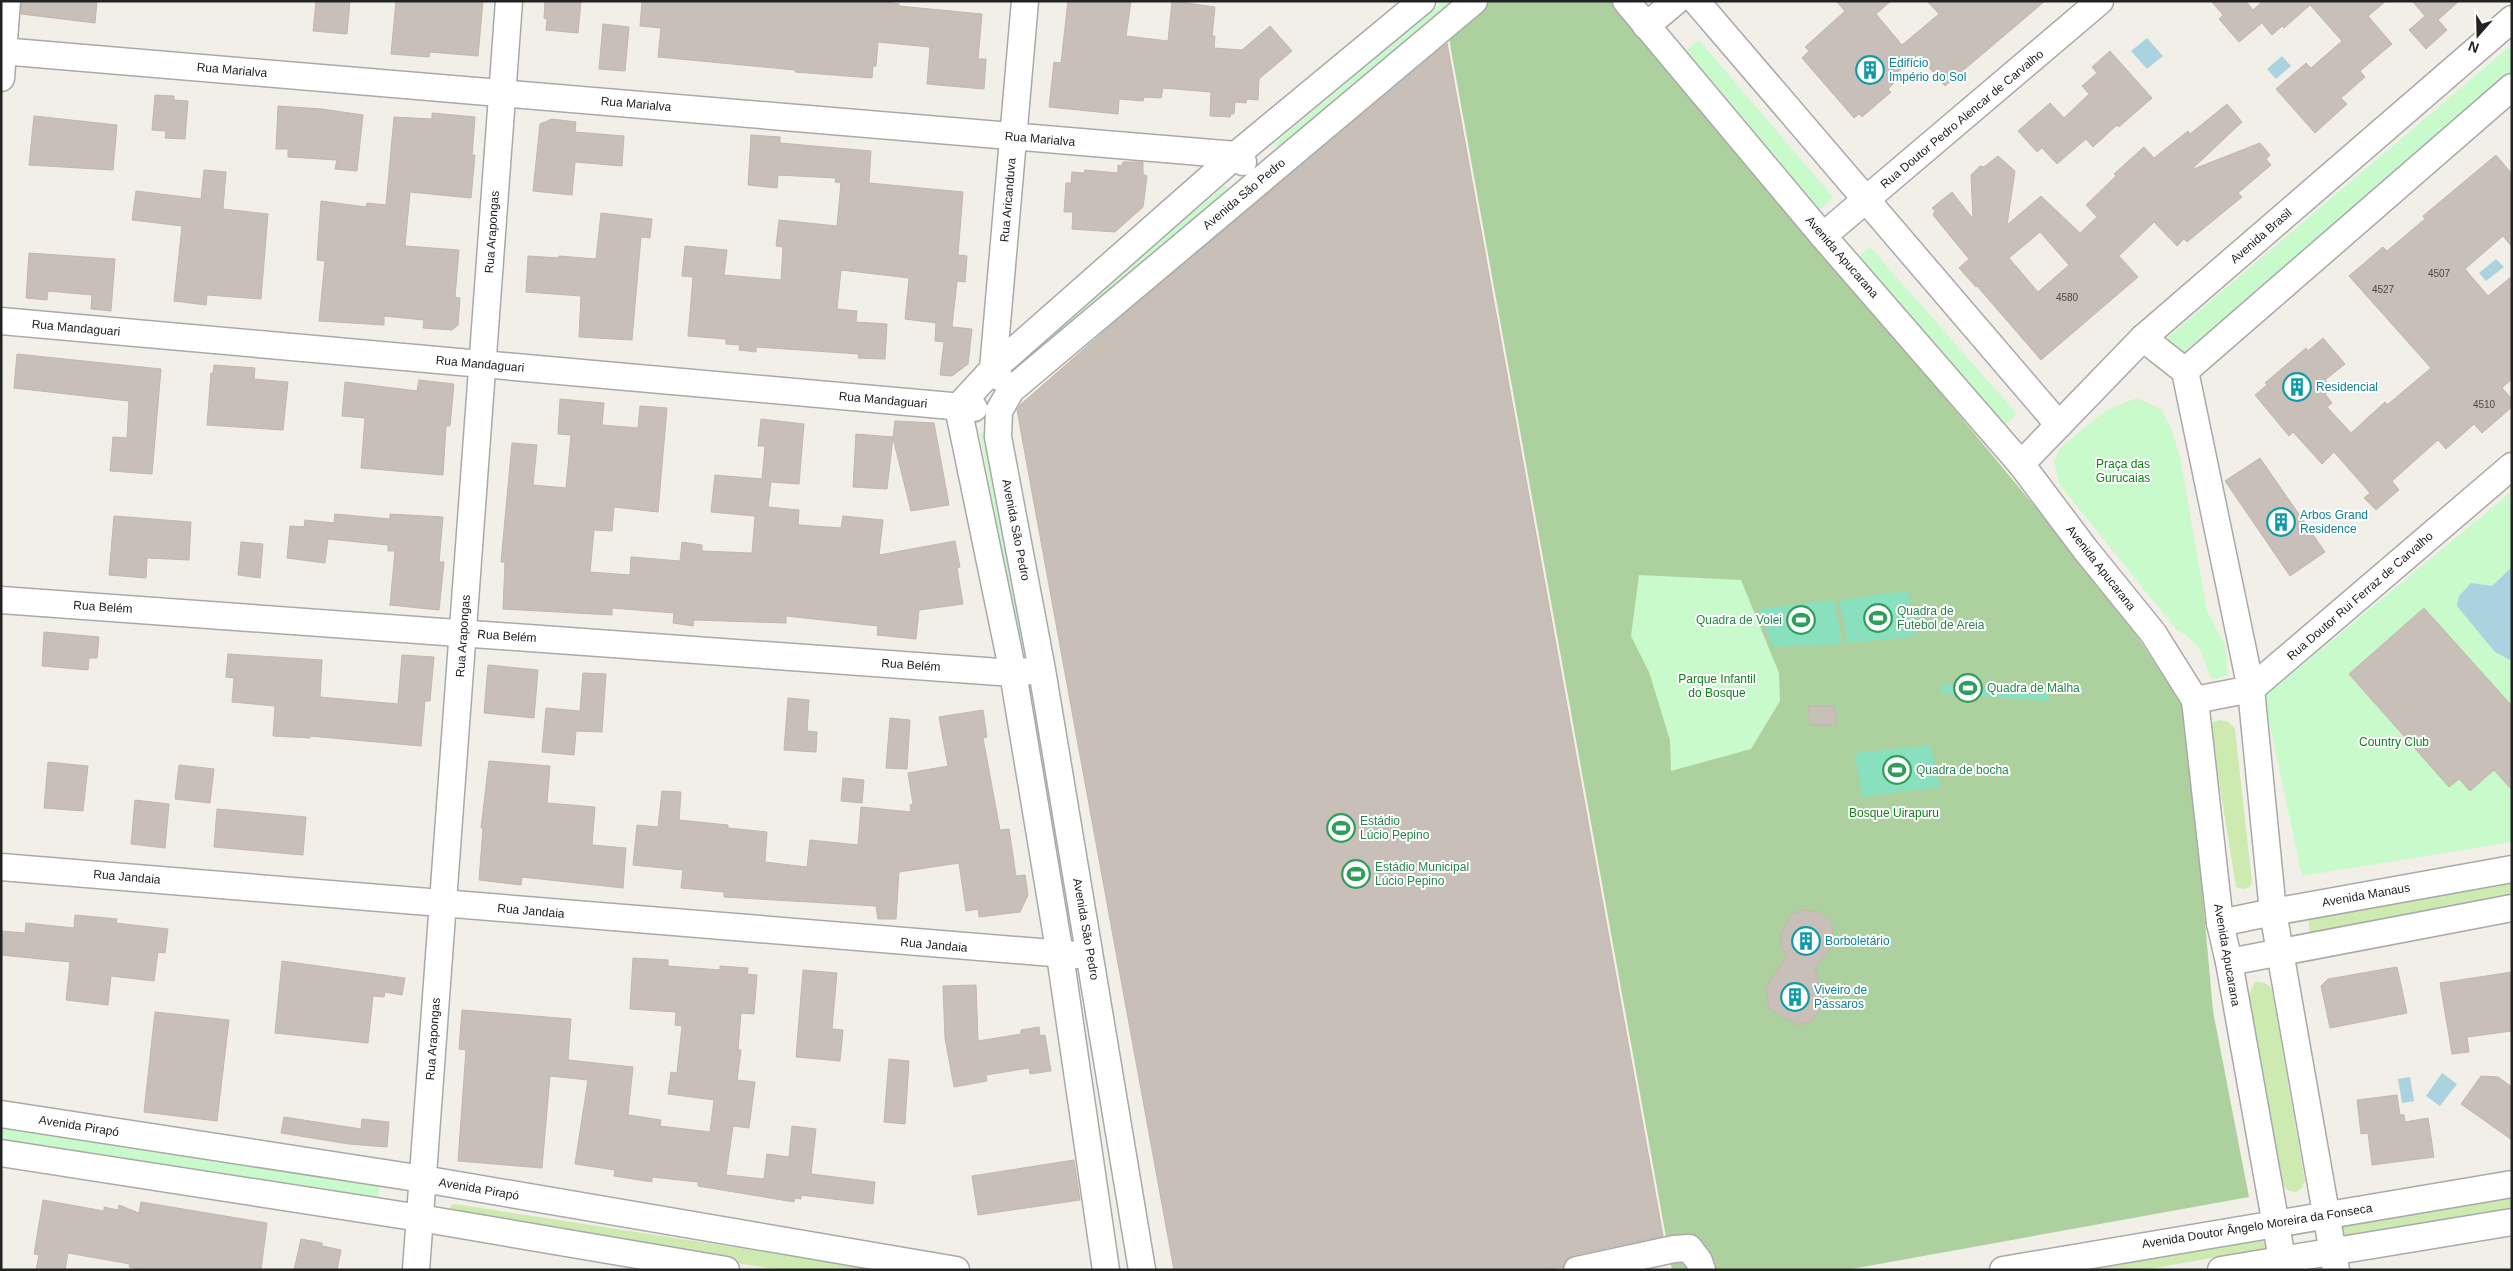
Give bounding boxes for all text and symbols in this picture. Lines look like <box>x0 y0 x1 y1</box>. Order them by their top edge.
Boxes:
north arrow <box>2453 10 2503 60</box>
text: N <box>2466 38 2481 56</box>
street label: Rua Doutor Pedro Alencar de Carvalho <box>1878 47 2046 191</box>
building icon: Edifício Império do Sol <box>1855 55 1885 85</box>
place label: Edifício Império do Sol <box>1889 56 1966 84</box>
street label: Rua Marialva <box>196 60 268 80</box>
street label: Rua Marialva <box>600 94 672 114</box>
street label: Rua Marialva <box>1004 129 1076 149</box>
street label: Avenida São Pedro <box>1200 155 1288 233</box>
street label: Rua Aricanduva <box>997 157 1019 243</box>
street label: Rua Arapongas <box>482 190 502 274</box>
street label: Avenida Brasil <box>2228 206 2294 266</box>
street label: Avenida Apucarana <box>1803 213 1882 301</box>
house number: 4507 <box>2428 268 2451 279</box>
house number: 4527 <box>2372 284 2395 295</box>
house number: 4580 <box>2056 292 2079 303</box>
street label: Rua Mandaguari <box>31 317 121 339</box>
street label: Rua Mandaguari <box>435 353 525 375</box>
building icon: Residencial <box>2282 372 2312 402</box>
place label: Residencial <box>2316 380 2378 394</box>
street label: Rua Mandaguari <box>838 389 928 411</box>
house number: 4510 <box>2473 399 2496 410</box>
park label: Praça das Gurucaias <box>2096 457 2150 485</box>
street label: Avenida São Pedro <box>999 478 1033 582</box>
building icon: Arbos Grand Residence <box>2266 507 2296 537</box>
place label: Arbos Grand Residence <box>2300 508 2368 536</box>
street label: Avenida Apucarana <box>2064 523 2139 613</box>
street label: Rua Doutor Rui Ferraz de Carvalho <box>2284 529 2436 663</box>
street label: Rua Arapongas <box>453 594 473 678</box>
street label: Rua Belém <box>73 598 133 616</box>
sports icon: Quadra de Futebol de Areia <box>1863 603 1893 633</box>
place label: Quadra de Futebol de Areia <box>1897 604 1985 632</box>
sports icon: Quadra de Volei <box>1786 605 1816 635</box>
place label: Quadra de Volei <box>1696 613 1782 627</box>
street label: Rua Belém <box>477 627 537 645</box>
street label: Rua Belém <box>881 656 941 674</box>
park label: Parque Infantil do Bosque <box>1678 672 1756 700</box>
sports icon: Quadra de Malha <box>1953 673 1983 703</box>
place label: Quadra de Malha <box>1987 681 2080 695</box>
park label: Country Club <box>2359 735 2429 749</box>
sports icon: Quadra de bocha <box>1882 755 1912 785</box>
place label: Quadra de bocha <box>1916 763 2009 777</box>
park label: Bosque Uirapuru <box>1849 806 1939 820</box>
sports icon: Estádio Lúcio Pepino <box>1326 813 1356 843</box>
place label: Estádio Lúcio Pepino <box>1360 814 1430 842</box>
sports icon: Estádio Municipal Lúcio Pepino <box>1341 859 1371 889</box>
place label: Estádio Municipal Lúcio Pepino <box>1375 860 1469 888</box>
street label: Rua Jandaia <box>93 867 161 887</box>
street label: Avenida São Pedro <box>1070 877 1102 981</box>
street label: Avenida Manaus <box>2321 880 2411 910</box>
street label: Rua Jandaia <box>497 901 565 921</box>
street label: Avenida Apucarana <box>2211 903 2243 1008</box>
building icon: Borboletário <box>1791 926 1821 956</box>
place label: Borboletário <box>1825 934 1890 948</box>
street label: Rua Jandaia <box>900 935 968 955</box>
building icon: Viveiro de Pássaros <box>1780 982 1810 1012</box>
place label: Viveiro de Pássaros <box>1814 983 1867 1011</box>
street label: Rua Arapongas <box>423 997 443 1081</box>
street label: Avenida Pirapó <box>38 1113 121 1139</box>
street label: Avenida Pirapó <box>438 1175 521 1203</box>
street label: Avenida Doutor Ângelo Moreira da Fonseca <box>2141 1200 2374 1251</box>

